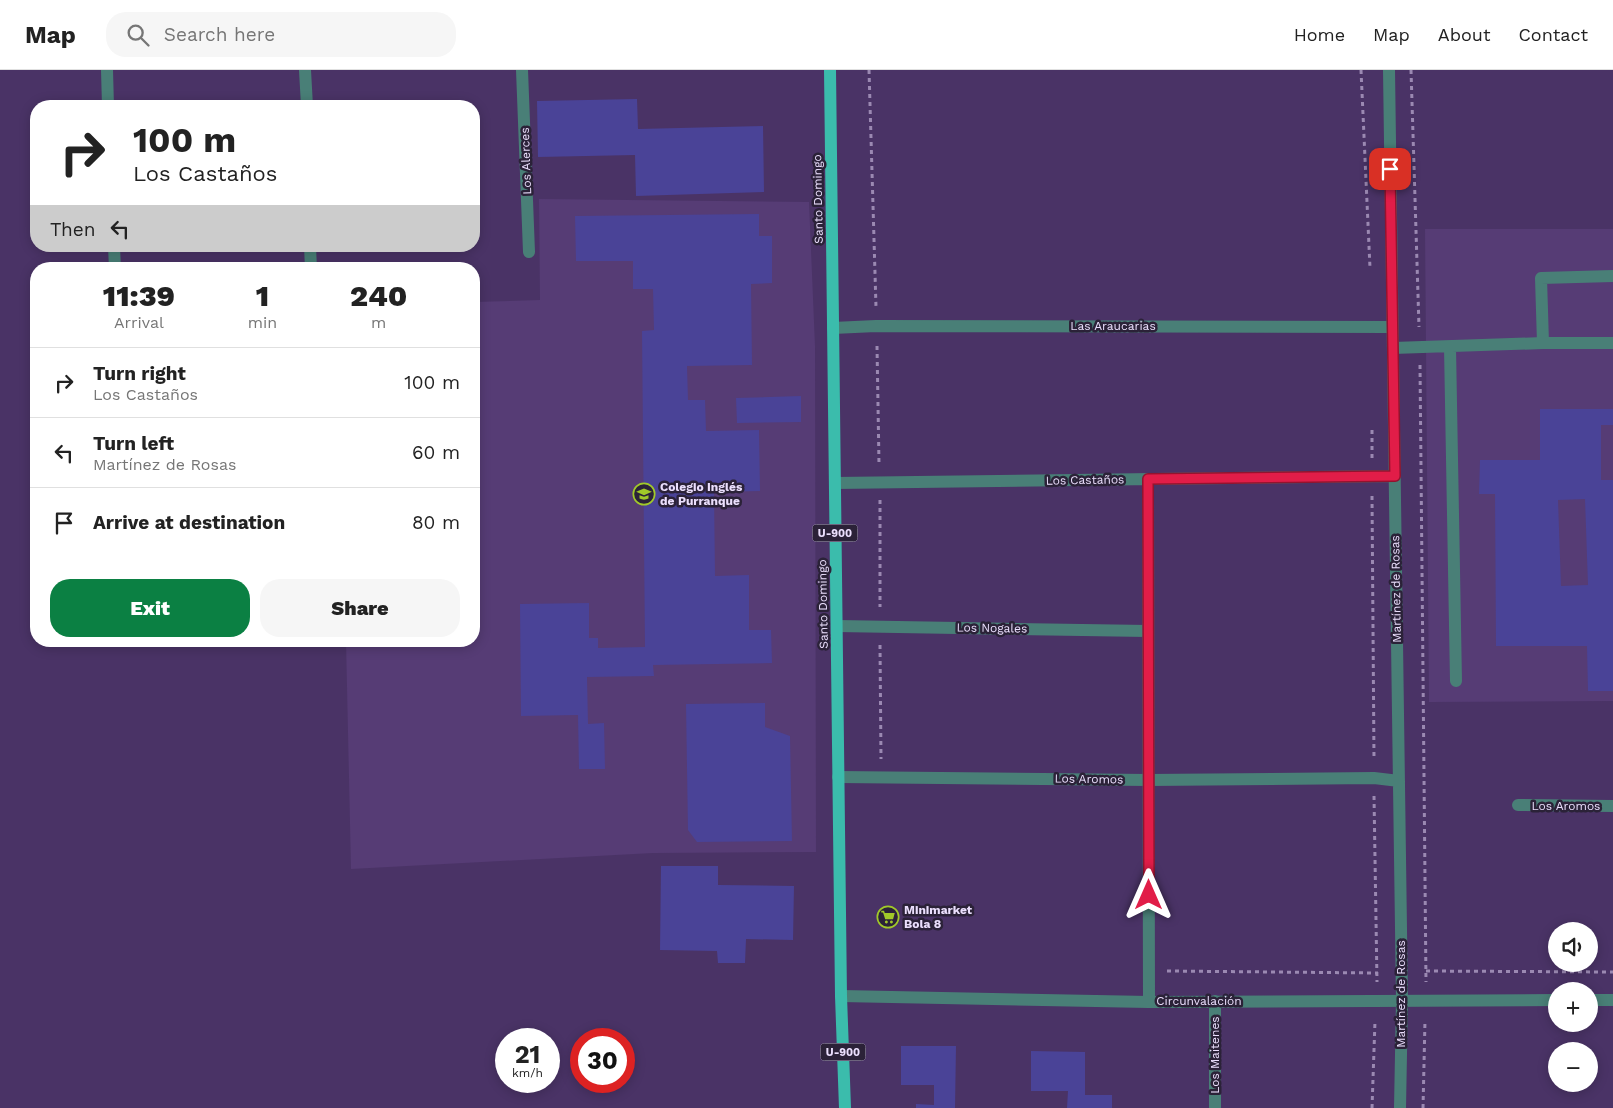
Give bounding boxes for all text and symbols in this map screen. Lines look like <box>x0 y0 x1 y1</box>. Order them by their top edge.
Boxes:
search box <box>106 12 456 57</box>
text: Map <box>25 21 76 49</box>
icon: search <box>124 21 152 49</box>
text: Search here <box>164 23 275 46</box>
text: Home <box>1294 24 1345 45</box>
text: Map <box>1373 24 1410 45</box>
text: About <box>1438 24 1490 45</box>
text: Contact <box>1518 24 1588 45</box>
text: 100 m <box>133 119 236 161</box>
icon: right <box>50 120 115 185</box>
street label: Los Alerces <box>518 127 534 195</box>
pin <box>1369 148 1411 190</box>
street label: Santo Domingo <box>810 154 826 244</box>
icon: arrive <box>1376 155 1404 183</box>
text: Los Castaños <box>133 161 277 186</box>
icon: left <box>106 215 134 243</box>
text: Then <box>50 218 96 241</box>
text: 11:39 <box>103 278 175 313</box>
text: 1 <box>256 278 269 313</box>
text: 240 <box>350 278 407 313</box>
text: Arrival <box>114 313 164 332</box>
text: min <box>248 313 277 332</box>
text: m <box>371 313 386 332</box>
street label: Las Araucarias <box>1070 319 1156 333</box>
text: Turn right <box>93 362 186 385</box>
icon: right <box>50 369 78 397</box>
text: 100 m <box>404 371 460 394</box>
text: Los Castaños <box>93 385 198 404</box>
text: Turn left <box>93 432 174 455</box>
icon: left <box>50 439 78 467</box>
text: 60 m <box>412 441 460 464</box>
text: Martínez de Rosas <box>93 455 236 474</box>
street label: Los Castaños <box>1046 472 1124 488</box>
place label: Colegio Inglés de Purranque <box>660 480 743 508</box>
school or university icon: Colegio Inglés de Purranque <box>632 482 656 506</box>
icon: arrive <box>50 509 78 537</box>
text: Arrive at destination <box>93 511 285 534</box>
text: 80 m <box>412 511 460 534</box>
road number: U-900 <box>812 524 858 542</box>
street label: Martínez de Rosas <box>1388 535 1404 643</box>
street label: Santo Domingo <box>815 559 831 649</box>
button: Exit <box>50 579 250 637</box>
button: Share <box>260 579 460 637</box>
street label: Los Nogales <box>957 620 1027 636</box>
street label: Los Aromos <box>1054 771 1124 787</box>
street label: Los Aromos <box>1532 799 1600 813</box>
position arrow <box>1122 868 1174 920</box>
place label: Minimarket Bola 8 <box>904 903 973 931</box>
supermarket icon: Minimarket Bola 8 <box>876 905 900 929</box>
map controls <box>1548 922 1598 1092</box>
button: sound <box>1548 922 1598 972</box>
street label: Martínez de Rosas <box>1394 940 1408 1048</box>
button: + <box>1548 982 1598 1032</box>
street label: Circunvalación <box>1156 994 1242 1008</box>
street label: Los Maitenes <box>1208 1016 1222 1094</box>
speed limit sign: 30 <box>570 1028 635 1093</box>
text: 21 <box>515 1040 540 1069</box>
button: − <box>1548 1042 1598 1092</box>
road number: U-900 <box>820 1044 866 1060</box>
text: km/h <box>512 1066 543 1080</box>

